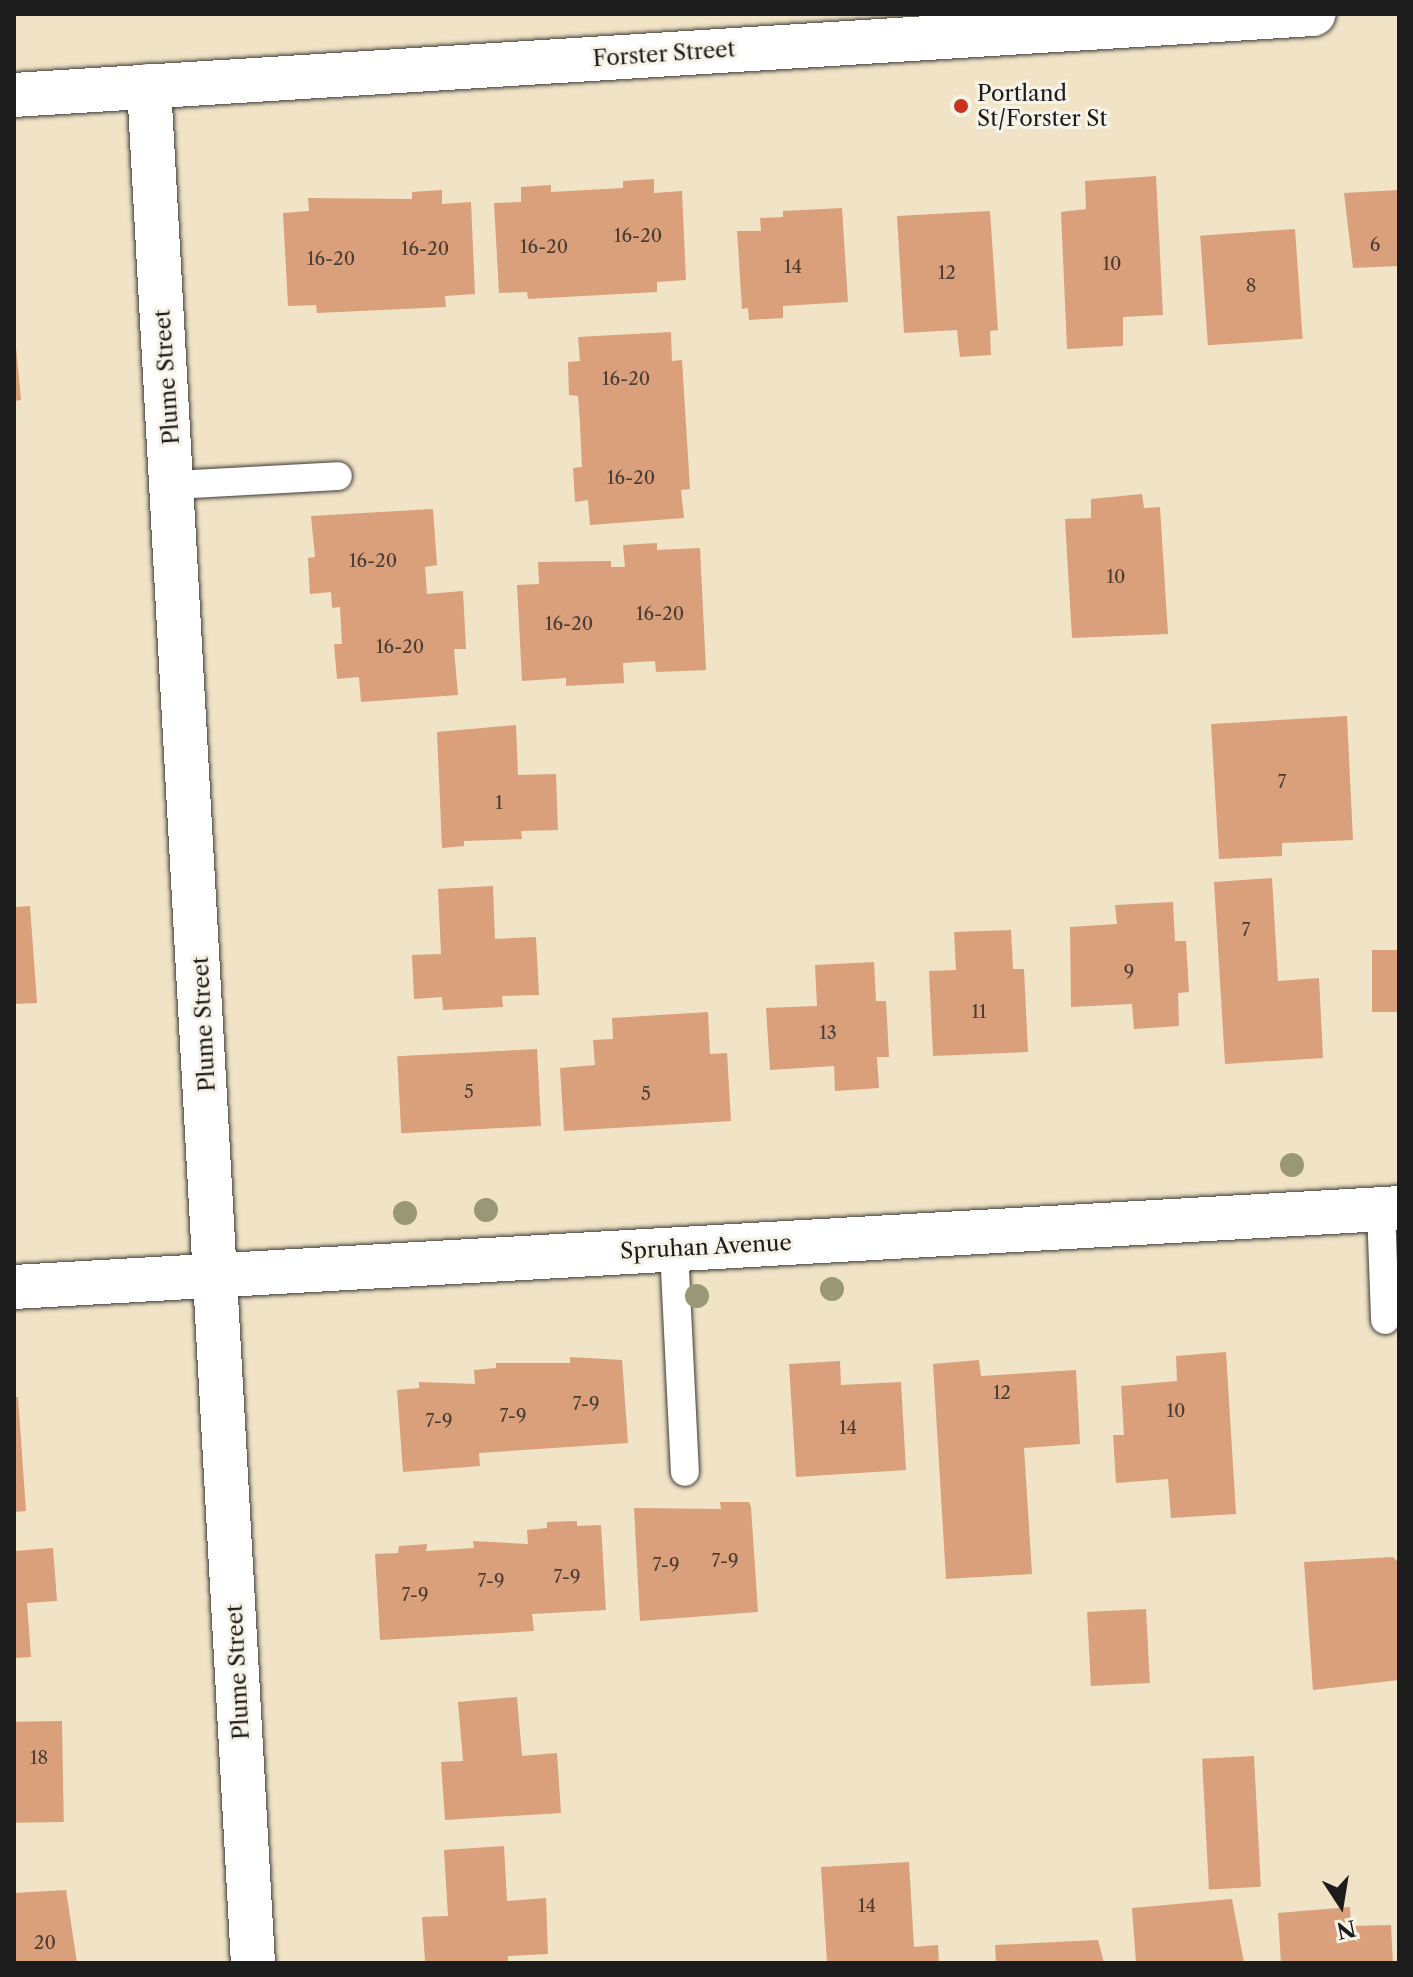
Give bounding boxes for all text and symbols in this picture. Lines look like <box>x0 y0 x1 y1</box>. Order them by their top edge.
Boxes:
street label: Forster Street <box>592 36 736 72</box>
place label: Portland St/Forster St <box>977 80 1108 132</box>
marker: Portland St/Forster St <box>952 97 970 115</box>
house number: 16-20 <box>614 225 662 247</box>
house number: 6 <box>1370 234 1380 256</box>
house number: 16-20 <box>520 236 568 258</box>
house number: 16-20 <box>401 238 449 260</box>
house number: 16-20 <box>307 248 355 270</box>
house number: 10 <box>1103 253 1121 275</box>
house number: 14 <box>784 256 802 278</box>
house number: 12 <box>938 262 956 284</box>
house number: 8 <box>1246 275 1256 297</box>
street label: Plume Street <box>149 308 185 446</box>
house number: 16-20 <box>602 368 650 390</box>
house number: 16-20 <box>607 467 655 489</box>
house number: 16-20 <box>349 550 397 572</box>
house number: 10 <box>1107 566 1125 588</box>
house number: 16-20 <box>636 603 684 625</box>
house number: 16-20 <box>545 613 593 635</box>
house number: 16-20 <box>376 636 424 658</box>
house number: 7 <box>1278 771 1286 793</box>
house number: 1 <box>495 792 503 814</box>
house number: 7 <box>1242 919 1250 941</box>
street label: Plume Street <box>187 956 221 1092</box>
house number: 9 <box>1124 961 1134 983</box>
house number: 11 <box>971 1001 987 1023</box>
house number: 13 <box>819 1022 837 1044</box>
house number: 5 <box>464 1081 474 1103</box>
house number: 5 <box>641 1083 651 1105</box>
street label: Spruhan Avenue <box>619 1229 793 1265</box>
house number: 12 <box>993 1382 1011 1404</box>
house number: 7-9 <box>572 1393 600 1415</box>
house number: 10 <box>1167 1400 1185 1422</box>
house number: 7-9 <box>499 1405 527 1427</box>
house number: 7-9 <box>425 1410 453 1432</box>
house number: 14 <box>839 1417 857 1439</box>
house number: 7-9 <box>711 1550 739 1572</box>
house number: 7-9 <box>652 1554 680 1576</box>
house number: 7-9 <box>553 1566 581 1588</box>
house number: 7-9 <box>477 1570 505 1592</box>
house number: 7-9 <box>401 1584 429 1606</box>
street label: Plume Street <box>221 1604 255 1740</box>
house number: 18 <box>30 1747 48 1769</box>
north arrow <box>1301 1865 1381 1945</box>
house number: 14 <box>858 1895 876 1917</box>
text: N <box>1334 1914 1358 1944</box>
house number: 20 <box>34 1932 56 1954</box>

